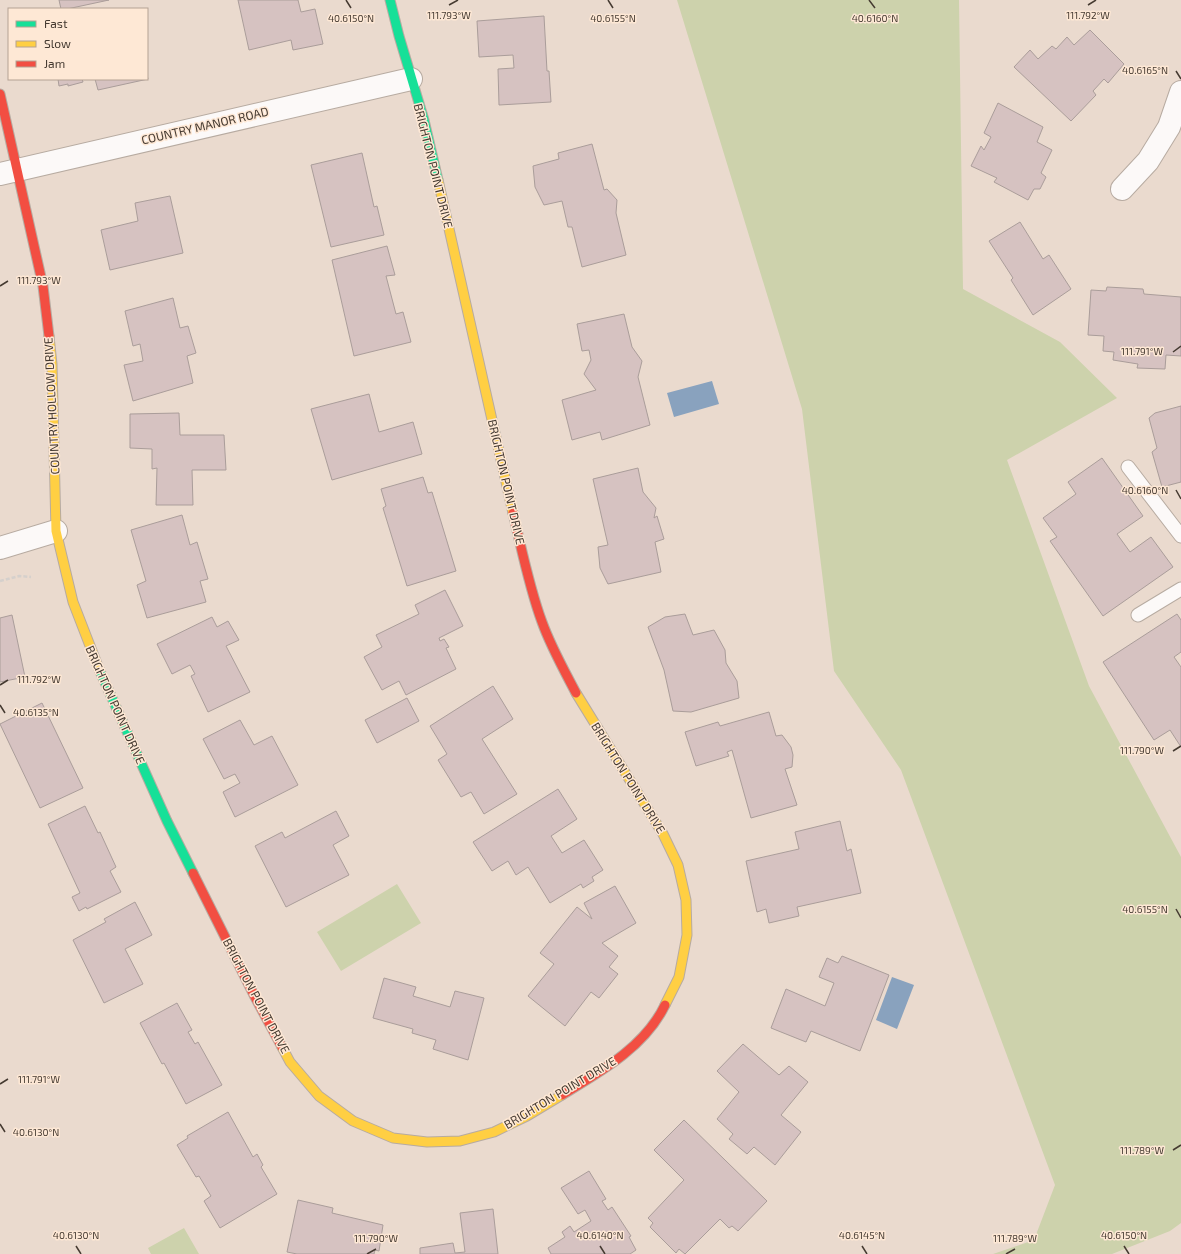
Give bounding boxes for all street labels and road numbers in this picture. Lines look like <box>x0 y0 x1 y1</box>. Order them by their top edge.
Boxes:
street label: BRIGHTON POINT DRIVE <box>412 102 456 230</box>
street label: COUNTRY MANOR ROAD <box>140 104 270 146</box>
street label: COUNTRY HOLLOW DRIVE <box>40 337 62 475</box>
street label: BRIGHTON POINT DRIVE <box>486 418 528 546</box>
street label: BRIGHTON POINT DRIVE <box>83 643 148 766</box>
street label: BRIGHTON POINT DRIVE <box>589 719 669 836</box>
street label: BRIGHTON POINT DRIVE <box>221 936 293 1056</box>
street label: BRIGHTON POINT DRIVE <box>501 1053 618 1131</box>

